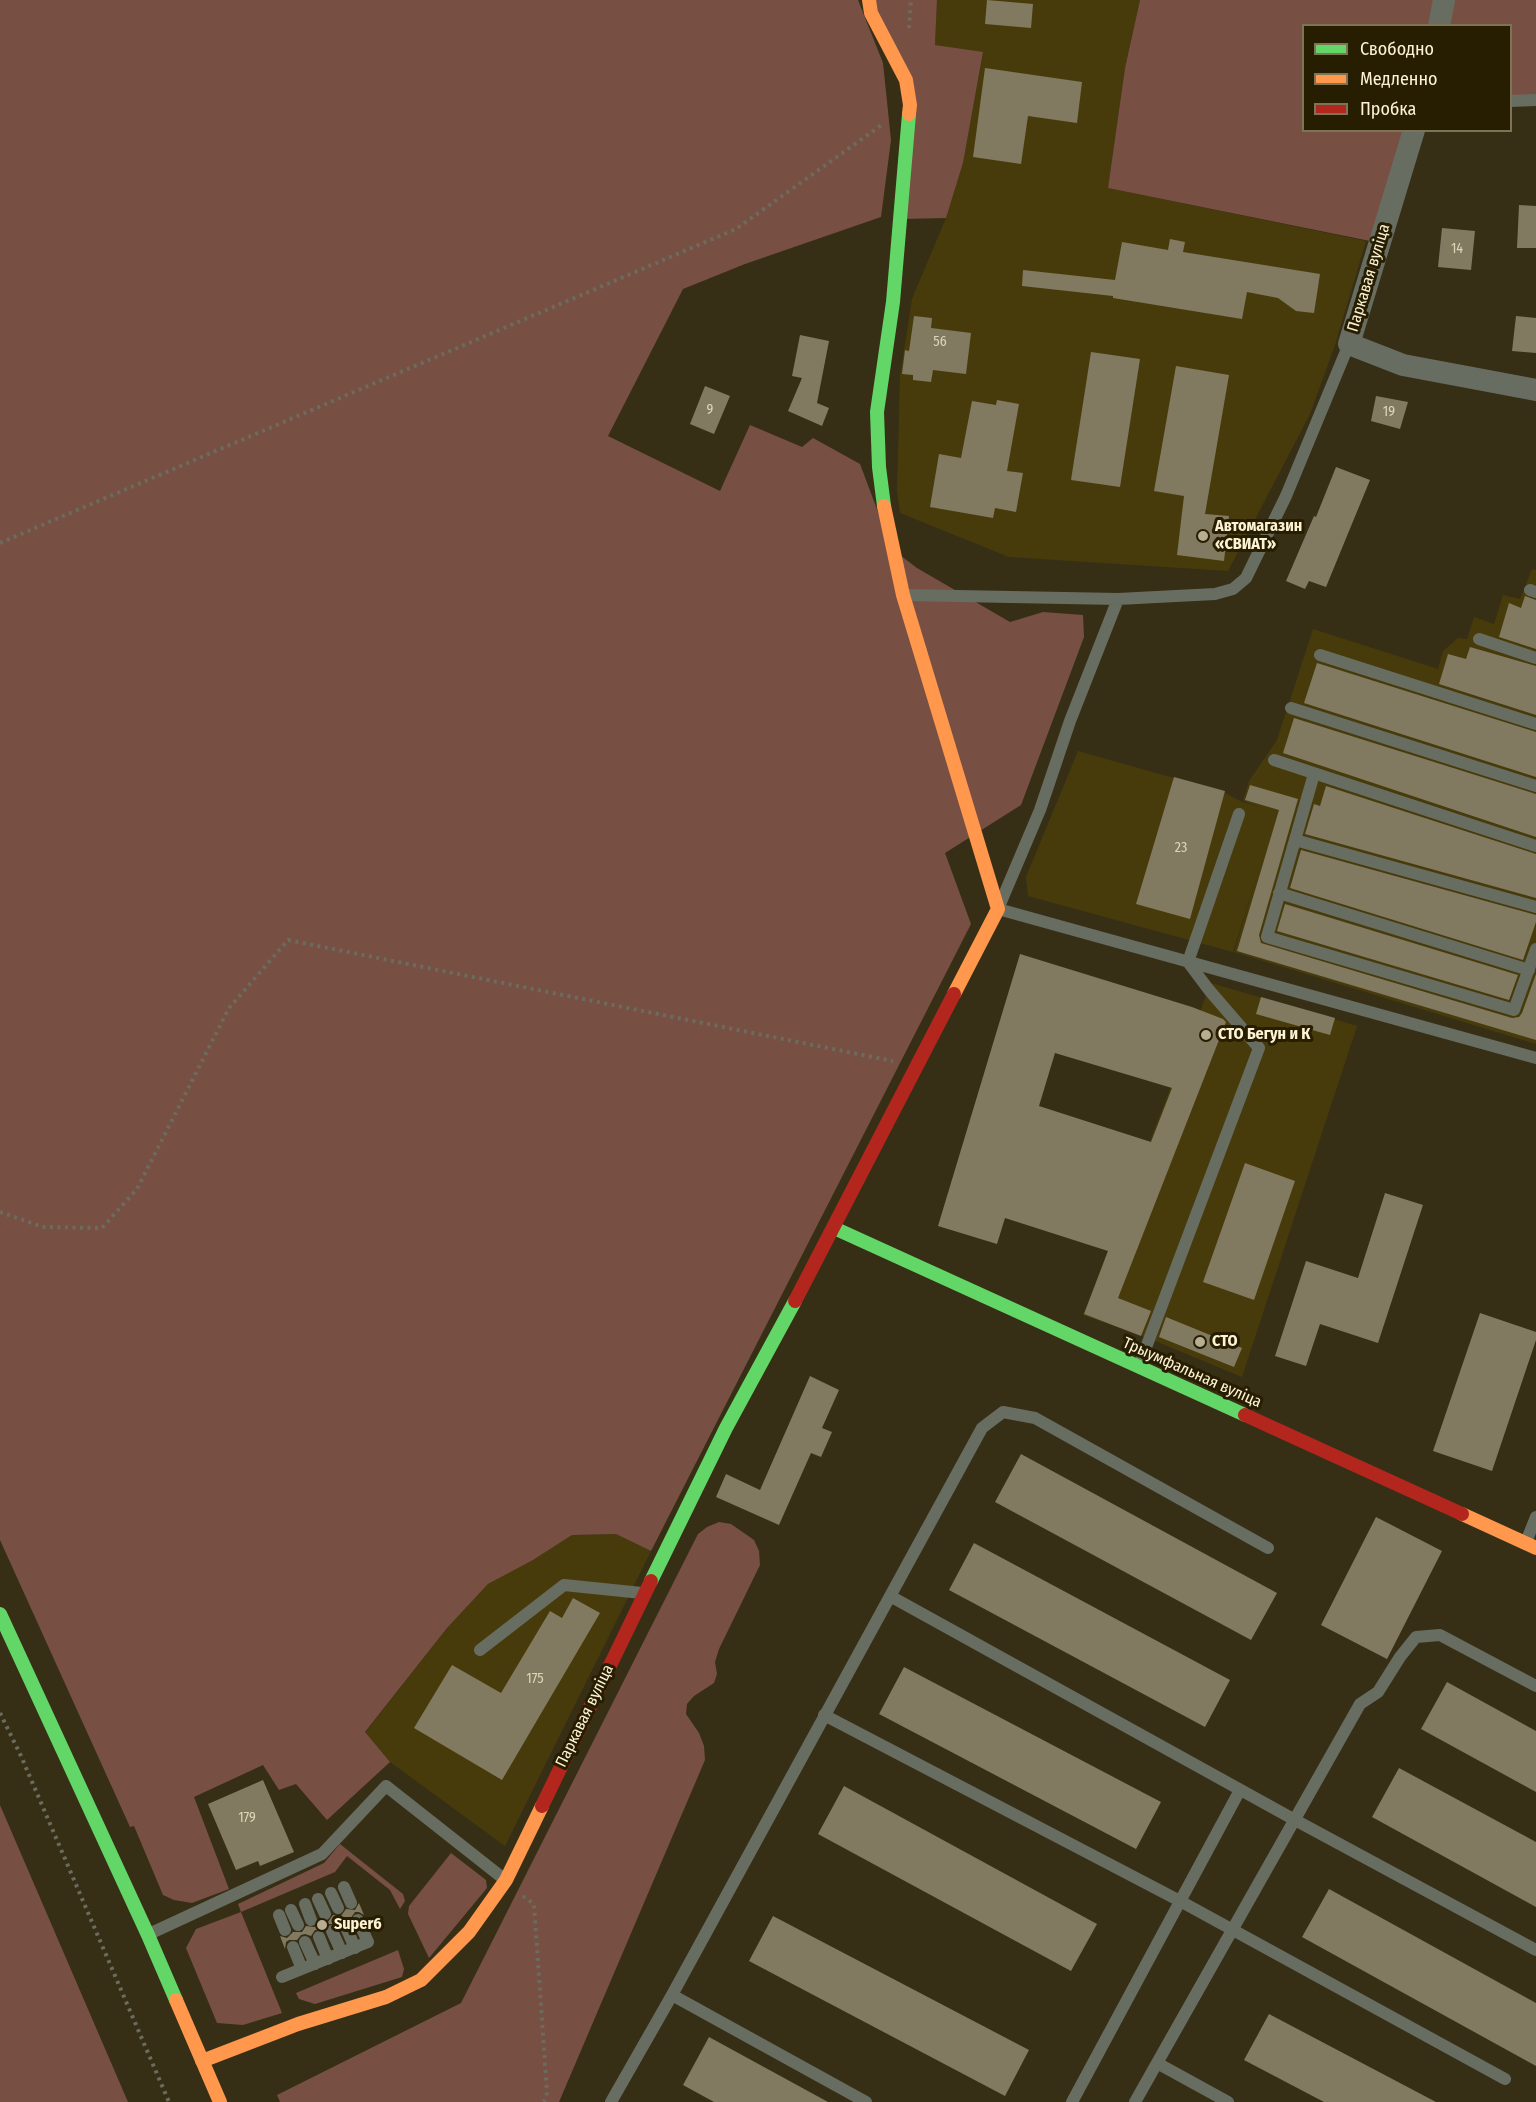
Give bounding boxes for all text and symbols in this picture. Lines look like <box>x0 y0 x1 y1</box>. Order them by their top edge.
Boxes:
legend <box>1302 24 1512 132</box>
text: Свободно <box>1360 38 1434 60</box>
text: Медленно <box>1360 68 1438 90</box>
text: Пробка <box>1360 98 1416 120</box>
street label: Паркавая вуліца <box>1343 222 1395 334</box>
house number: 14 <box>1451 241 1463 257</box>
house number: 56 <box>933 334 947 350</box>
house number: 9 <box>707 402 713 418</box>
house number: 19 <box>1383 404 1395 420</box>
place label: Автомагазин «СВИАТ» <box>1215 517 1302 555</box>
marker: Автомагазин «СВИАТ» <box>1196 529 1210 543</box>
house number: 23 <box>1175 840 1187 856</box>
place label: СТО Бегун и К <box>1218 1025 1310 1045</box>
marker: СТО Бегун и К <box>1199 1028 1213 1042</box>
place label: СТО <box>1212 1332 1238 1352</box>
street label: Трыумфальная вуліца <box>1120 1334 1264 1412</box>
marker: СТО <box>1193 1335 1207 1349</box>
street label: Паркавая вуліца <box>552 1662 618 1770</box>
house number: 175 <box>526 1671 544 1687</box>
house number: 179 <box>238 1810 256 1826</box>
place label: Super6 <box>334 1915 382 1935</box>
marker: Super6 <box>315 1918 329 1932</box>

